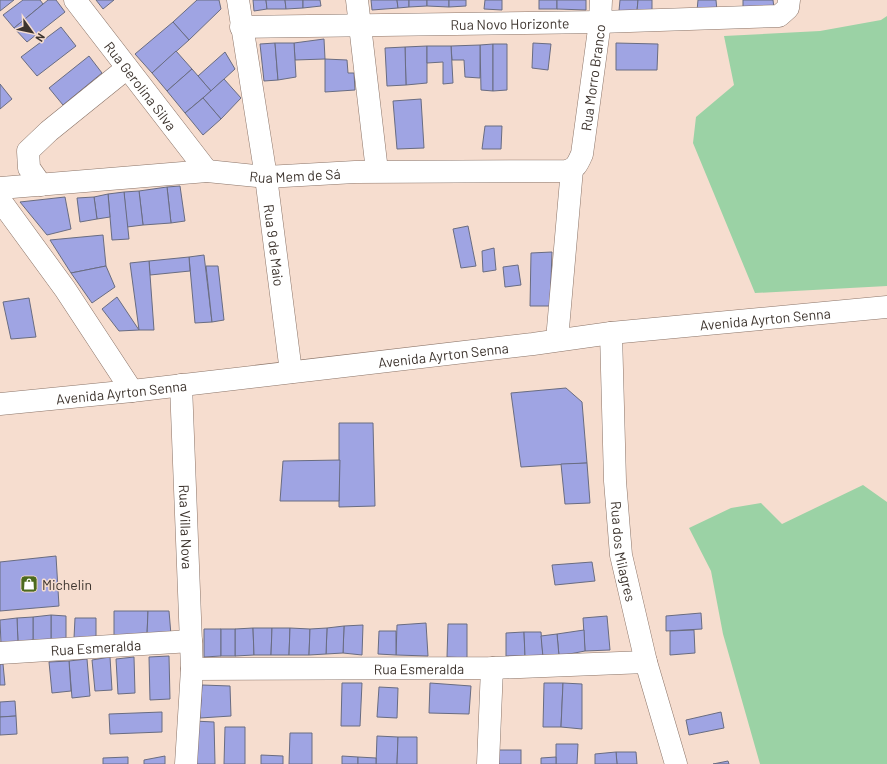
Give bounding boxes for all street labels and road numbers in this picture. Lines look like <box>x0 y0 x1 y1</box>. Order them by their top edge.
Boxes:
street label: Rua Novo Horizonte <box>450 14 570 33</box>
street label: Rua Morro Branco <box>577 23 608 132</box>
street label: Rua Gerolina Silva <box>101 38 181 133</box>
street label: Rua Mem de Sá <box>249 164 341 186</box>
street label: Rua 9 de Maio <box>261 203 288 287</box>
street label: Avenida Ayrton Senna <box>699 304 831 333</box>
street label: Avenida Ayrton Senna <box>377 338 509 371</box>
street label: Avenida Ayrton Senna <box>55 376 188 407</box>
street label: Rua Villa Nova <box>176 484 197 570</box>
street label: Rua dos Milagres <box>608 500 640 603</box>
street label: Rua Esmeralda <box>50 636 142 658</box>
street label: Rua Esmeralda <box>374 660 464 677</box>

